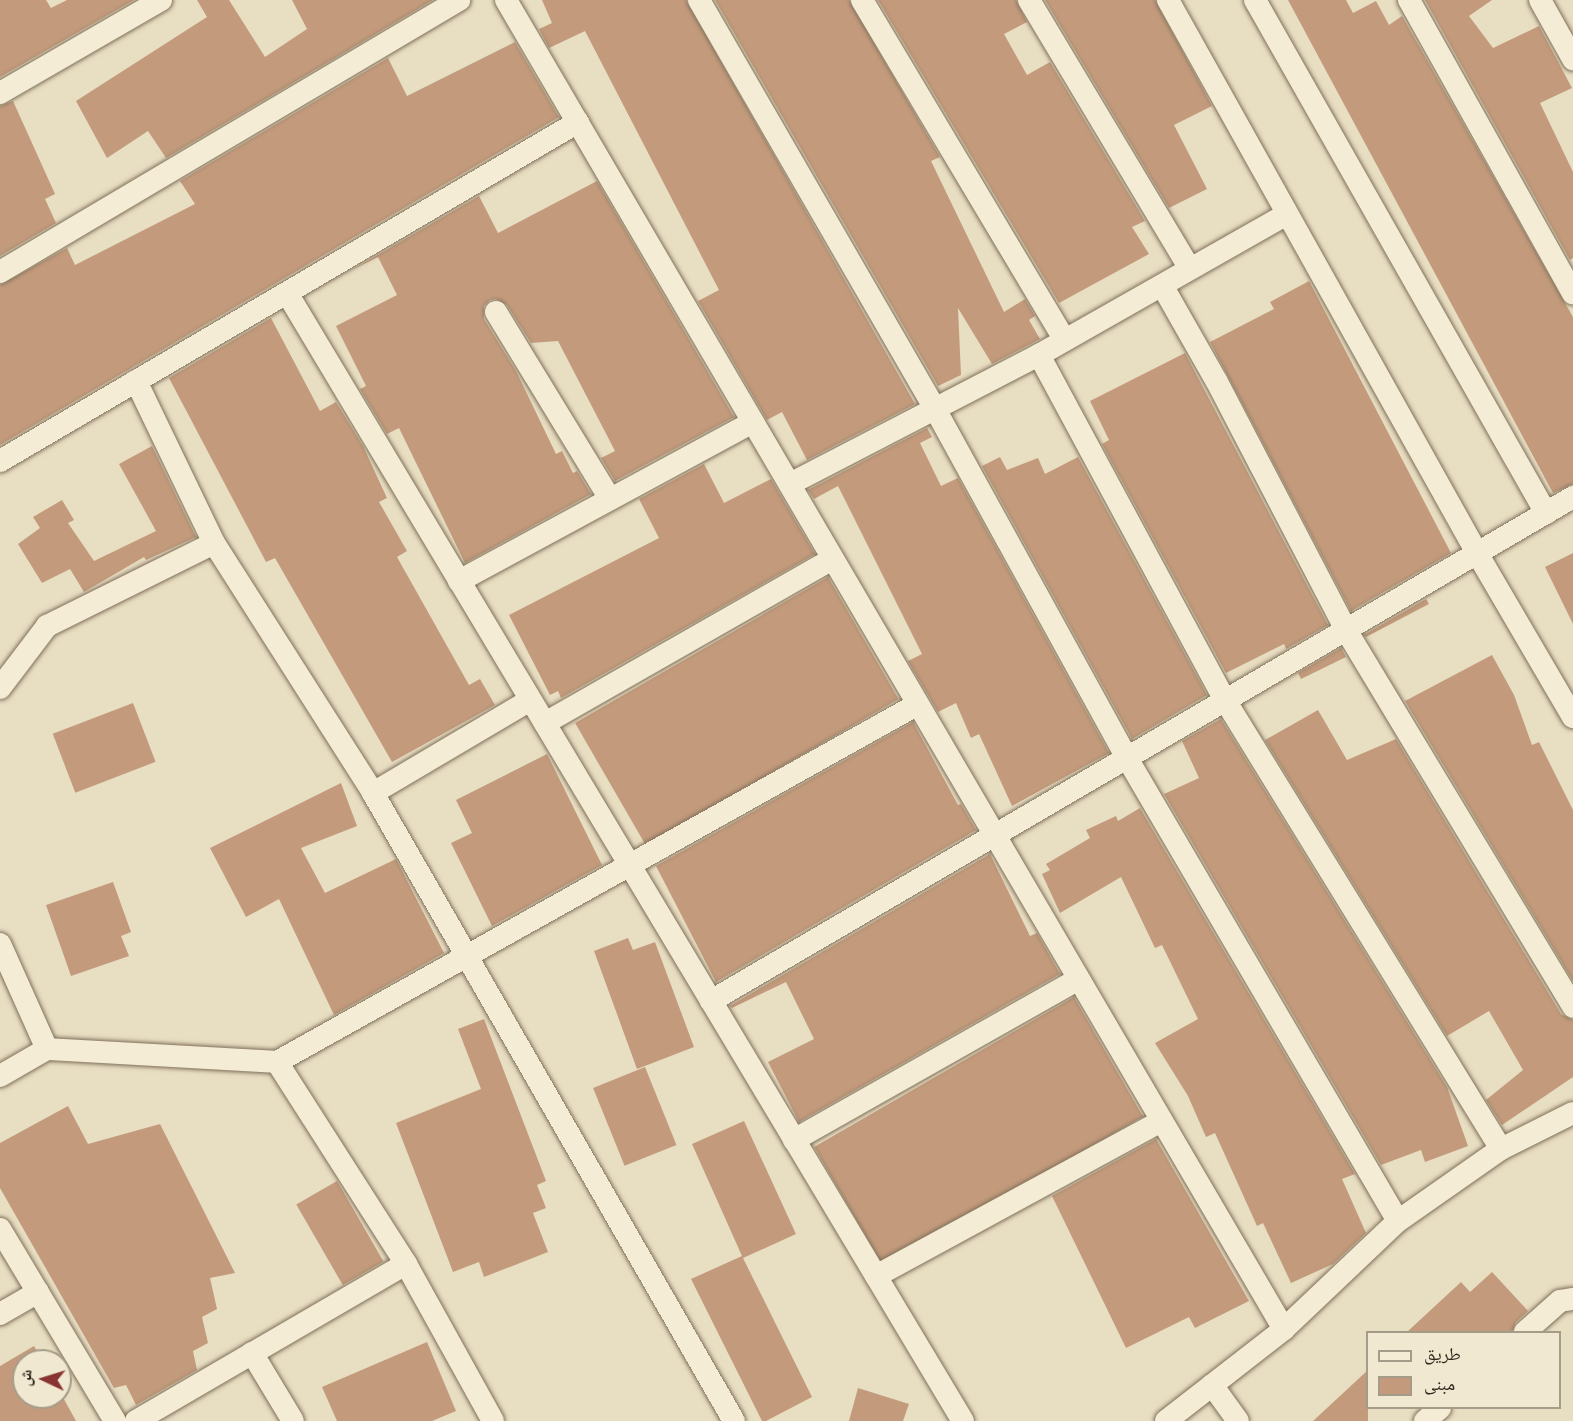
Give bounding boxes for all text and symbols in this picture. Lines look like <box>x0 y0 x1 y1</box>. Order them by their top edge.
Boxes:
legend <box>1366 1331 1561 1409</box>
text: طريق <box>1424 1344 1461 1364</box>
north arrow <box>12 1349 72 1409</box>
text: ش <box>16 1369 35 1387</box>
text: مبنى <box>1424 1374 1455 1394</box>

